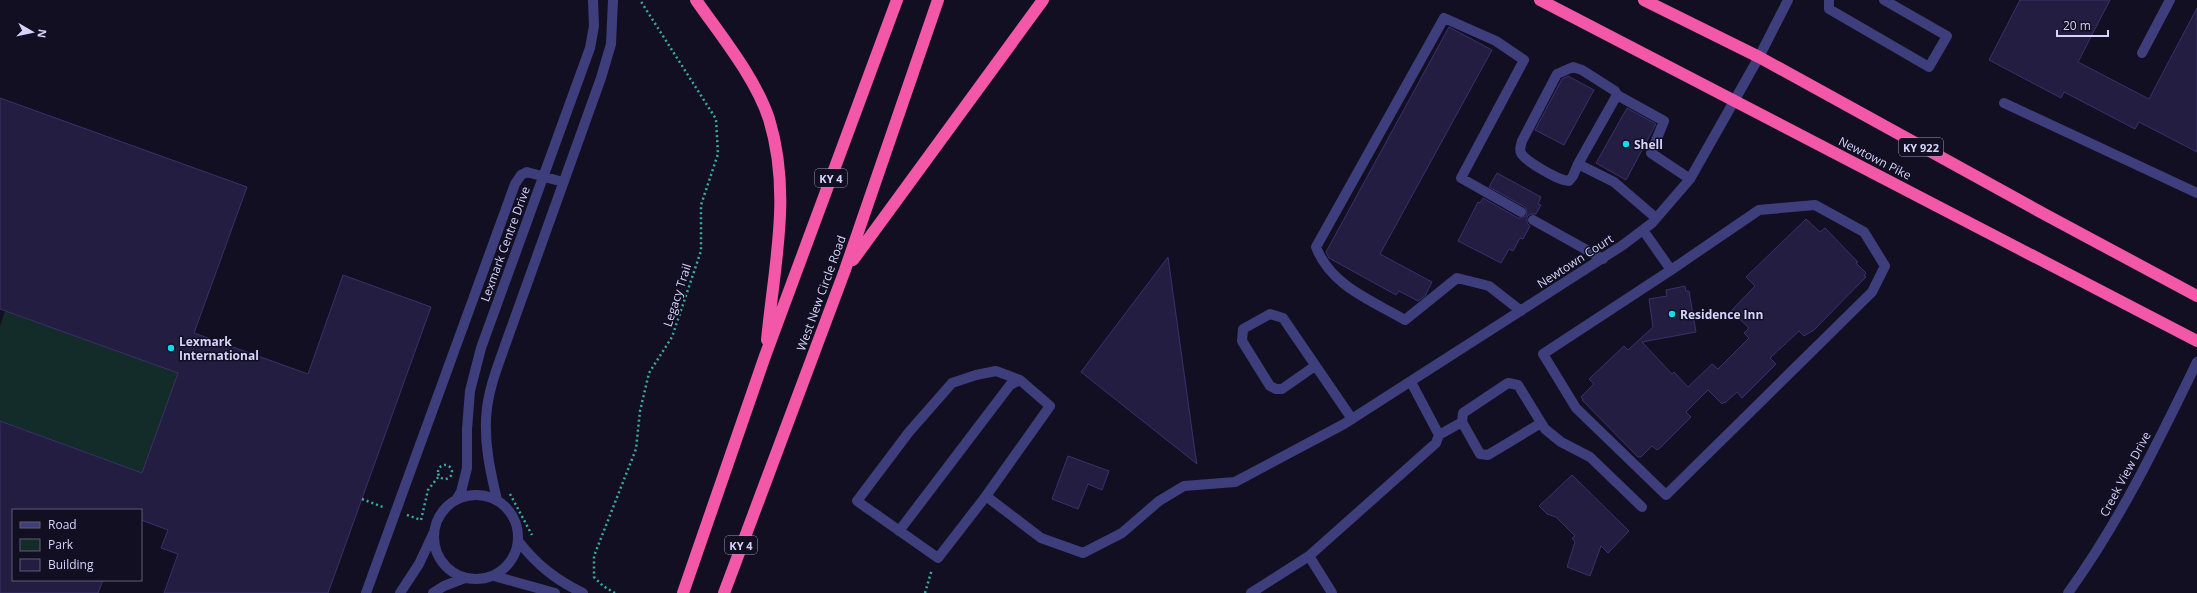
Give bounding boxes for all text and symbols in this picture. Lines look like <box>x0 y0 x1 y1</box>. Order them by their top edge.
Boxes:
north arrow <box>12 12 52 52</box>
scale bar <box>2057 12 2108 38</box>
text: 20 m <box>2063 17 2091 34</box>
text: N <box>34 28 50 39</box>
street label: Newtown Pike <box>1836 132 1915 184</box>
place label: Shell <box>1634 136 1663 153</box>
road number: KY 922 <box>1899 138 1943 156</box>
marker: Shell <box>1621 139 1631 149</box>
road number: KY 4 <box>815 169 847 187</box>
street label: Lexmark Centre Drive <box>476 184 534 304</box>
street label: Newtown Court <box>1534 230 1616 292</box>
street label: West New Circle Road <box>792 233 850 353</box>
street label: Legacy Trail <box>659 261 695 329</box>
place label: Residence Inn <box>1680 306 1763 323</box>
marker: Residence Inn <box>1667 309 1677 319</box>
place label: Lexmark International <box>179 333 259 364</box>
marker: Lexmark International <box>166 343 176 353</box>
street label: Creek View Drive <box>2095 428 2155 520</box>
legend <box>12 509 142 581</box>
text: Road <box>48 516 77 533</box>
text: Park <box>48 536 74 553</box>
road number: KY 4 <box>725 536 757 554</box>
text: Building <box>48 556 94 573</box>

